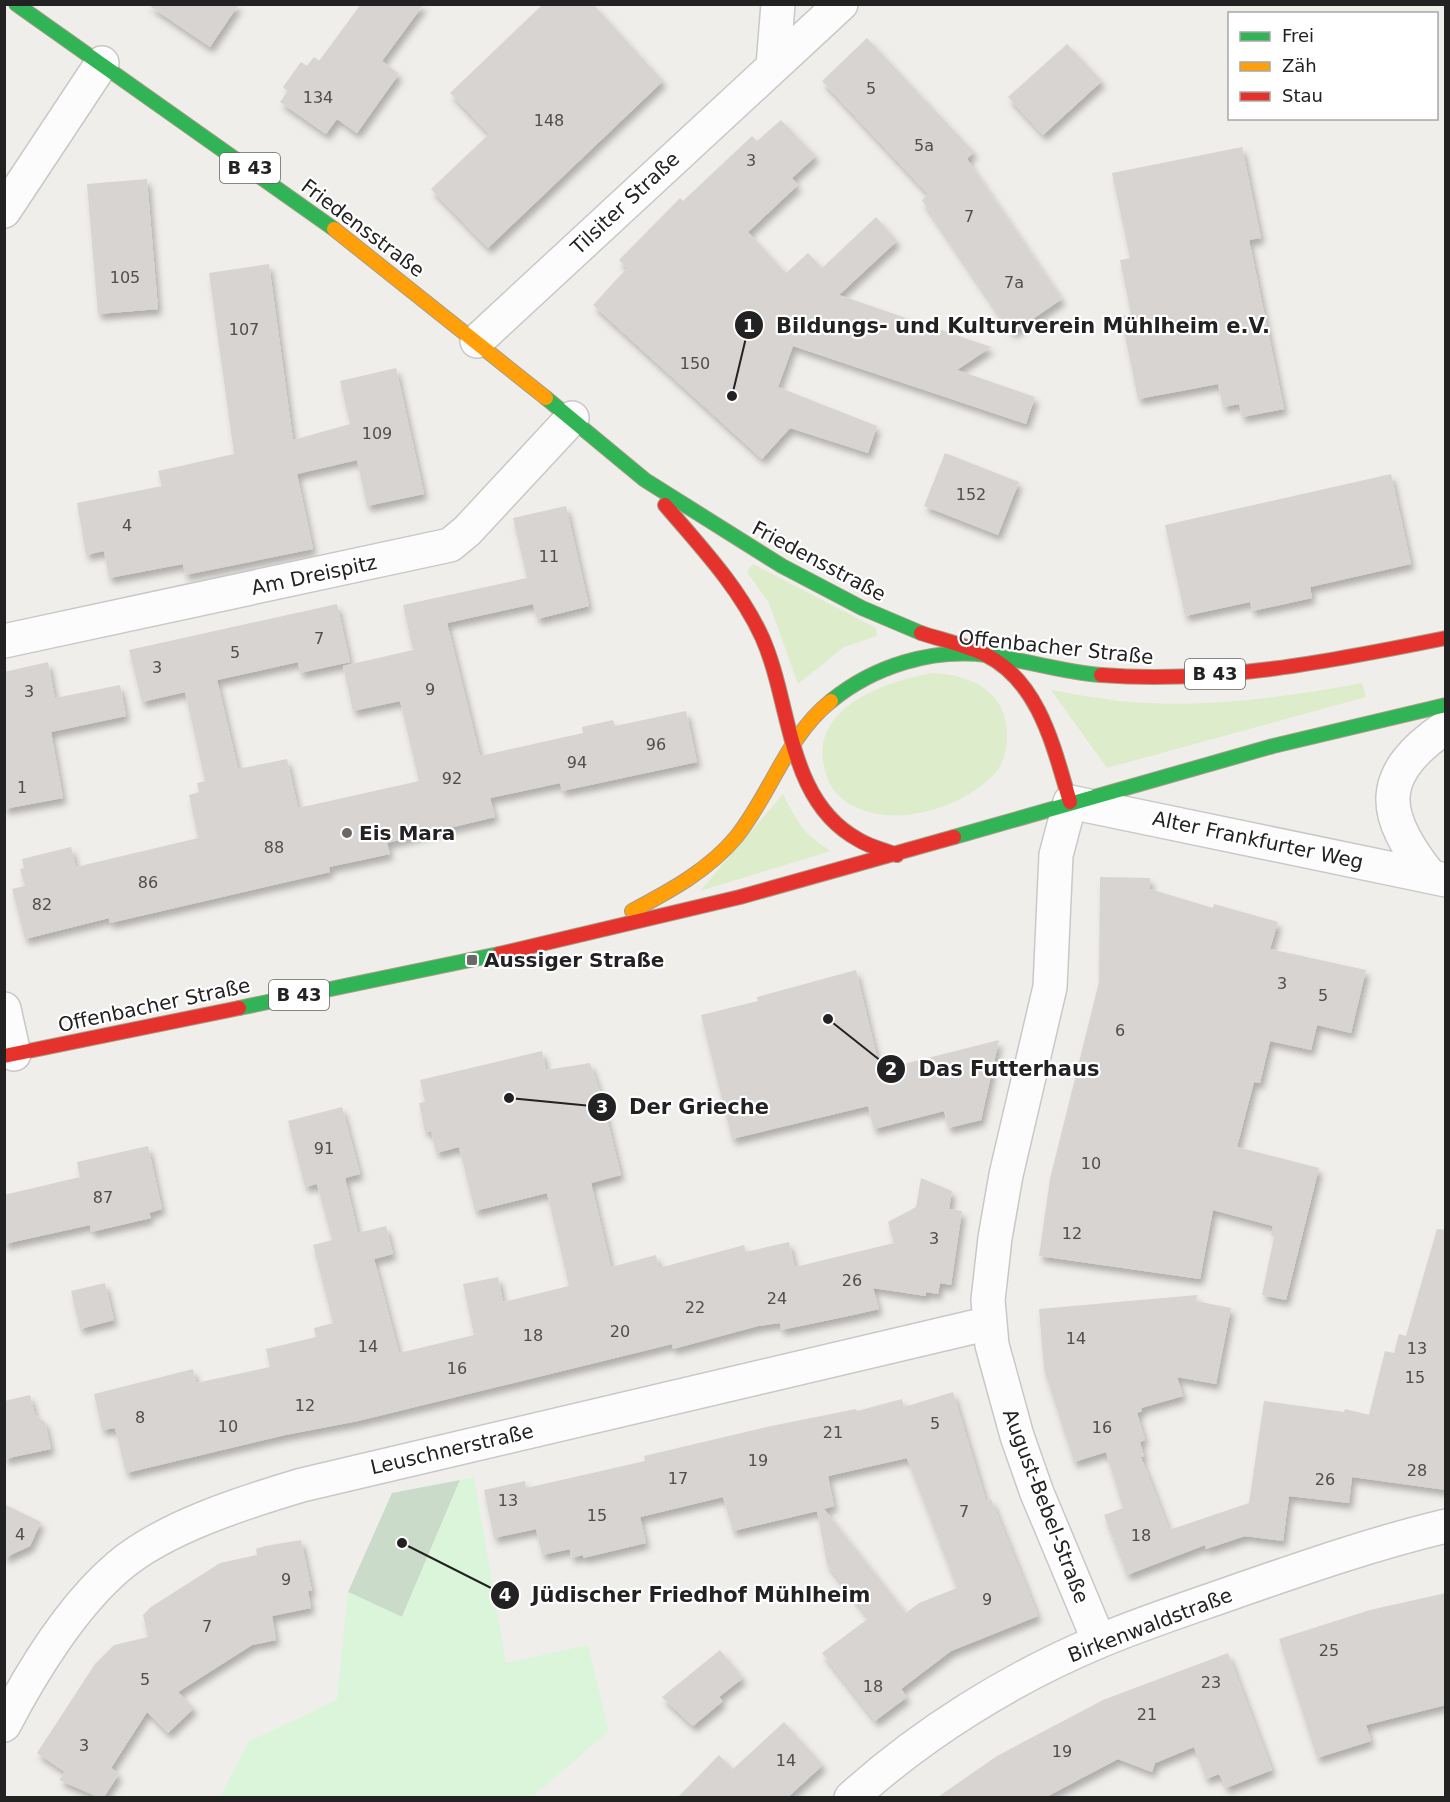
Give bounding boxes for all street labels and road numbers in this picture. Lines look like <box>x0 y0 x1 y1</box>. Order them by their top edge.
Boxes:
street label: Tilsiter Straße <box>565 147 684 260</box>
road number: B 43 <box>220 153 280 183</box>
street label: Friedensstraße <box>297 174 429 282</box>
street label: Friedensstraße <box>748 516 890 606</box>
street label: Am Dreispitz <box>249 550 379 600</box>
street label: Offenbacher Straße <box>957 625 1155 669</box>
road number: B 43 <box>1185 659 1245 689</box>
street label: Alter Frankfurter Weg <box>1150 806 1366 874</box>
street label: Offenbacher Straße <box>56 973 252 1037</box>
road number: B 43 <box>269 980 329 1010</box>
street label: August-Bebel-Straße <box>998 1405 1094 1607</box>
street label: Leuschnerstraße <box>368 1419 536 1479</box>
street label: Birkenwaldstraße <box>1065 1583 1235 1667</box>

